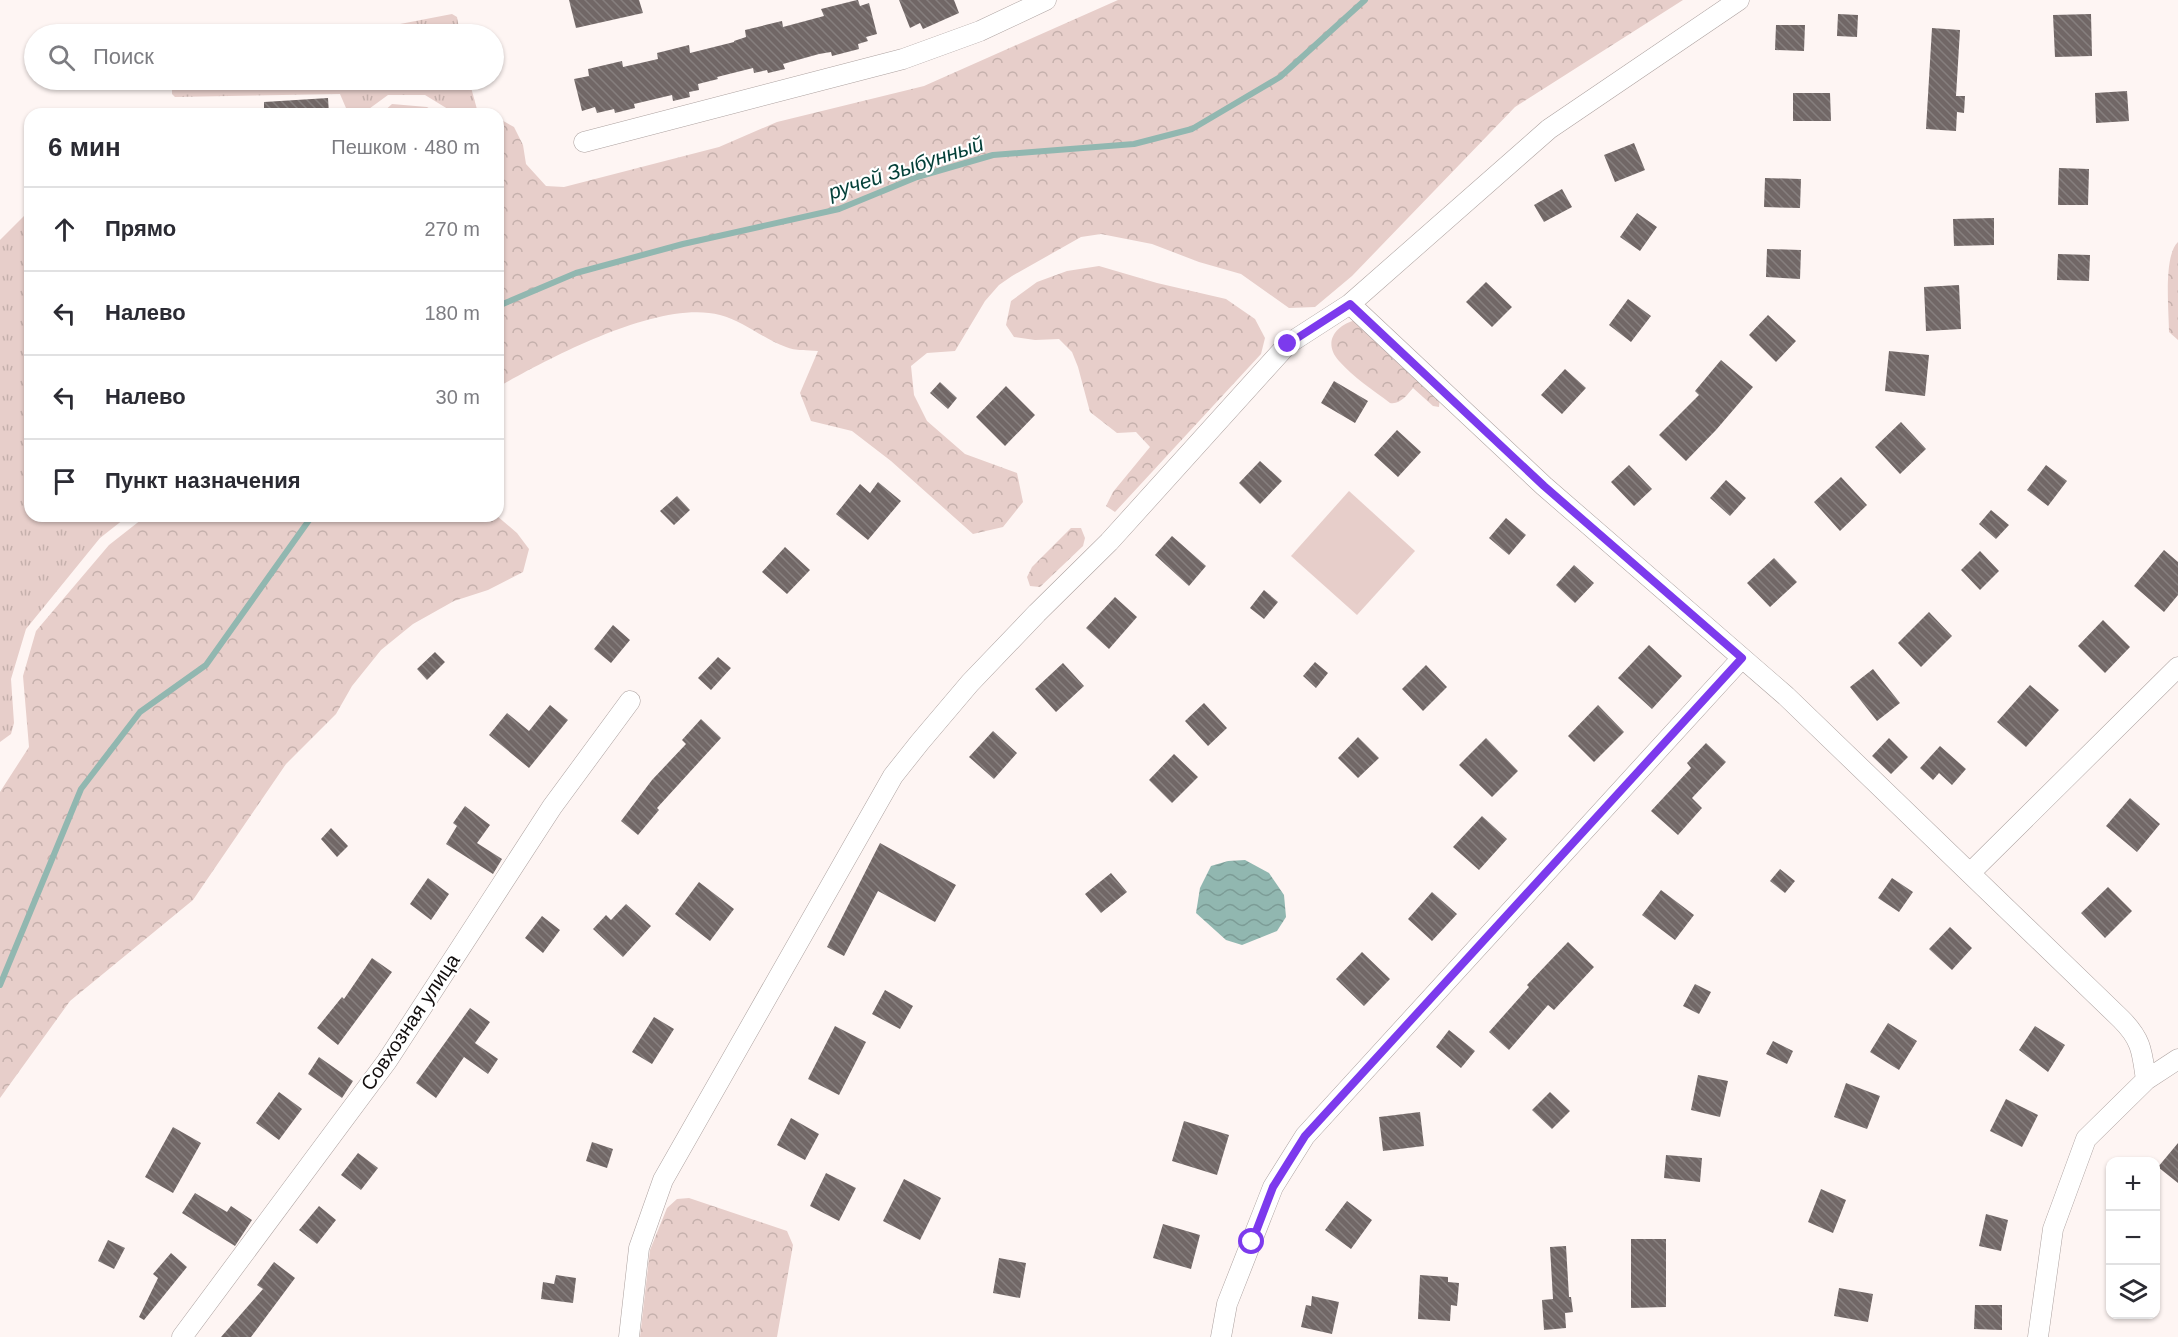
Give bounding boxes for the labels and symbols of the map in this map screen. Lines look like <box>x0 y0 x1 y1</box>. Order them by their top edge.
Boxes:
water label: ручей Зыбунный <box>824 131 987 204</box>
route end <box>1274 330 1300 356</box>
street label: Совхозная улица <box>356 949 464 1094</box>
route start <box>1238 1228 1264 1254</box>

